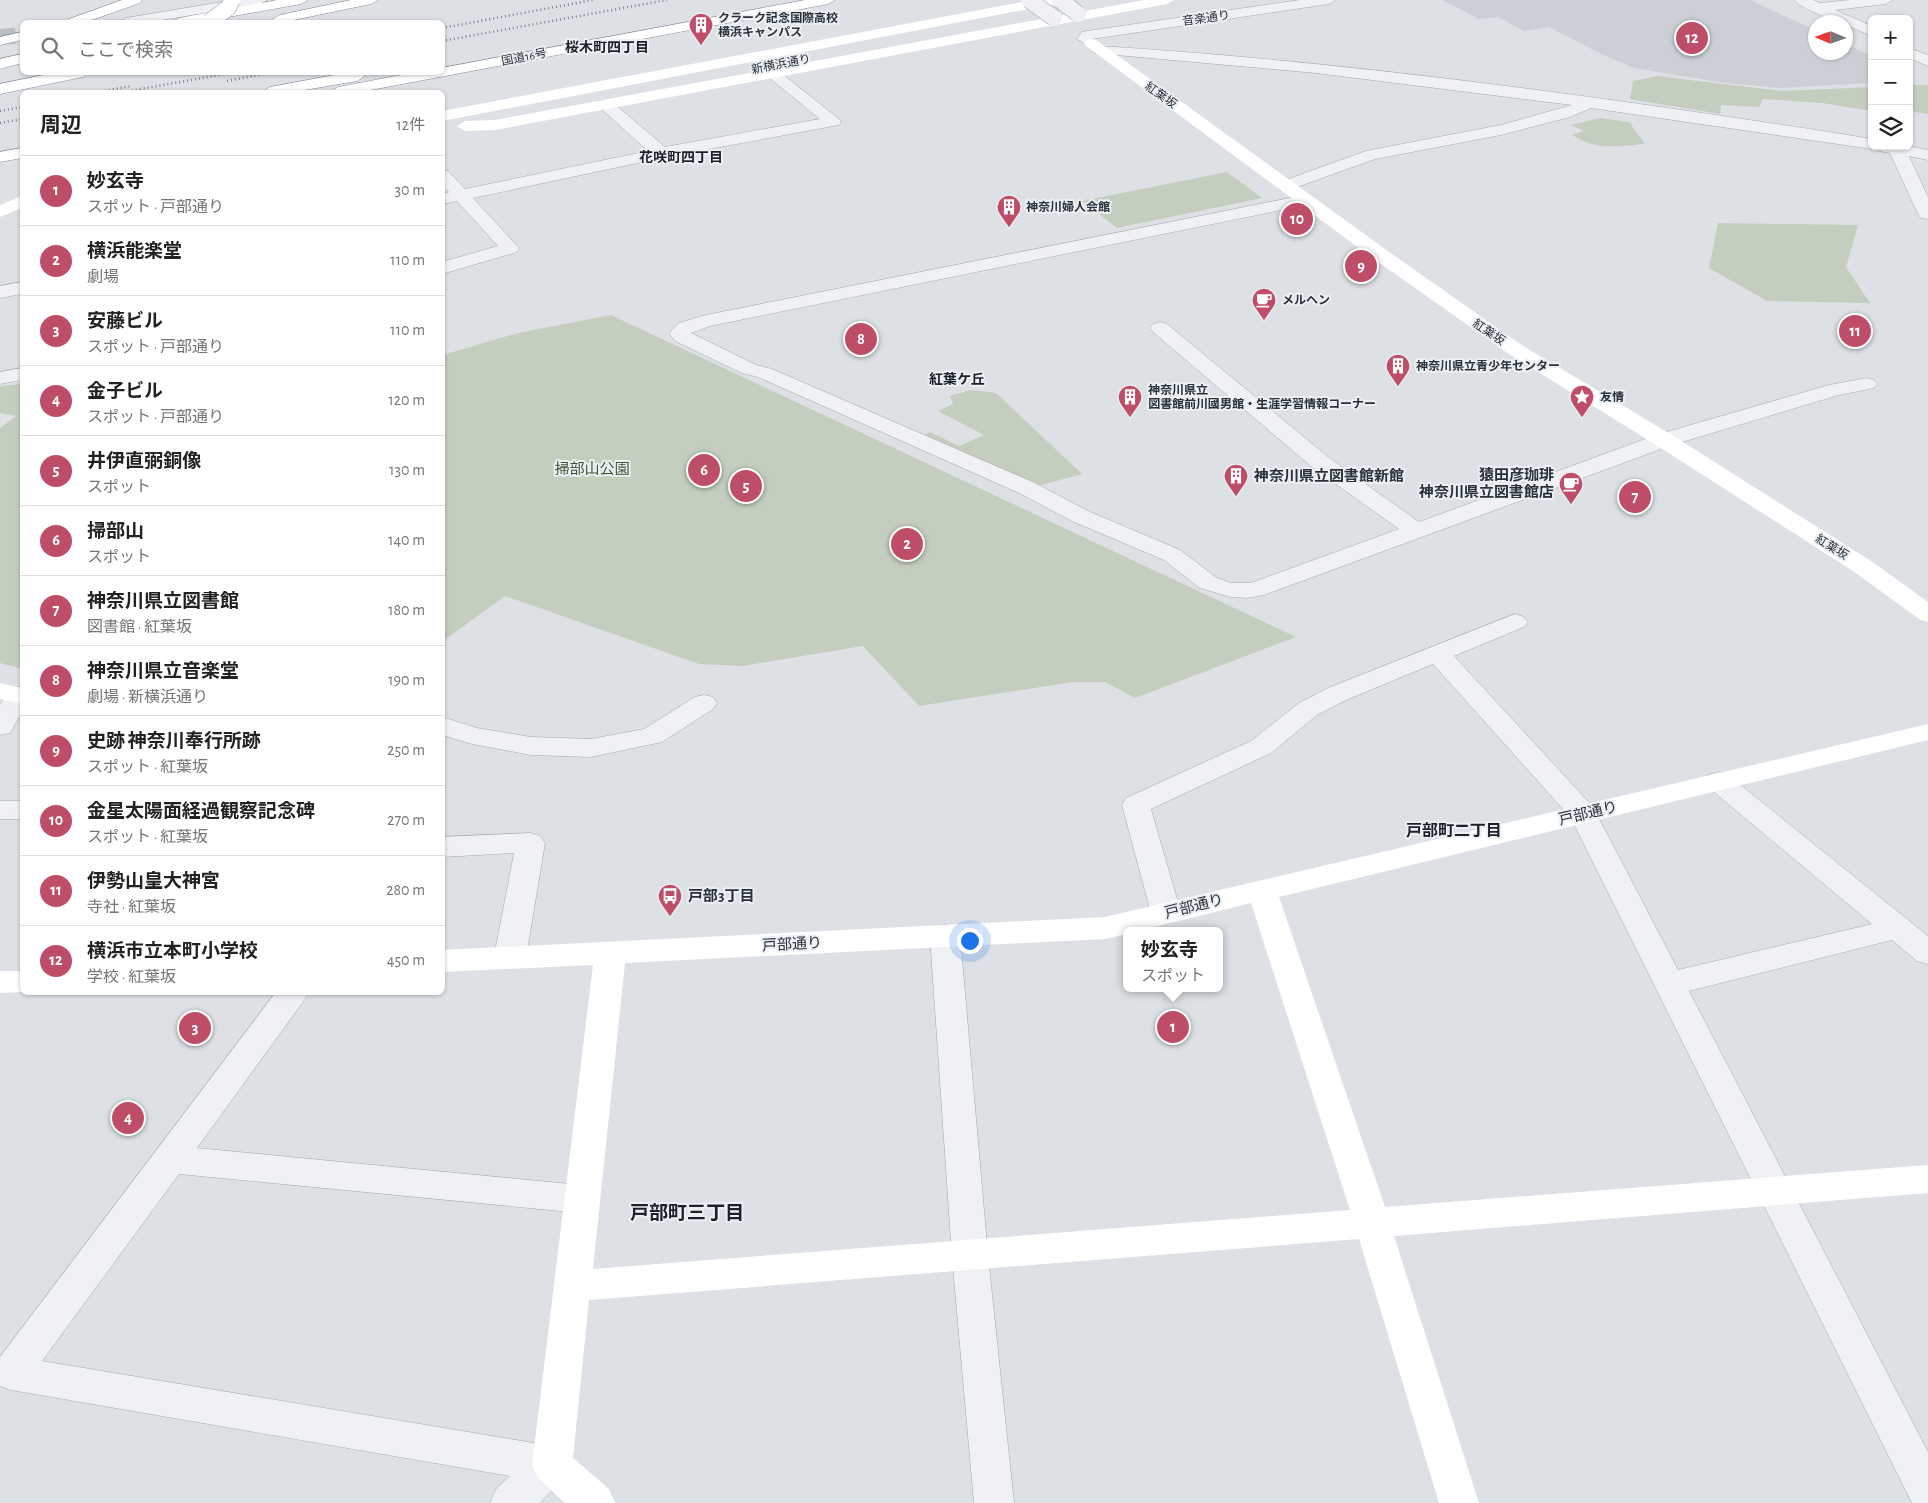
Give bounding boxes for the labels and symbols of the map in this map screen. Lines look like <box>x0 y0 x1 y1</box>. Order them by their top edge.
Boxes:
street label: 音楽通り <box>1181 8 1231 27</box>
place label: クラーク記念国際高校 横浜キャンパス <box>718 11 838 38</box>
building icon: クラーク記念国際高校 横浜キャンパス <box>688 12 714 46</box>
north arrow <box>1808 15 1853 60</box>
pin: 12 <box>1676 19 1708 57</box>
district label: 桜木町四丁目 <box>565 40 649 55</box>
street label: 国道16号 <box>500 46 548 67</box>
street label: 新横浜通り <box>750 51 812 76</box>
street label: 紅葉坂 <box>1143 79 1180 110</box>
district label: 花咲町四丁目 <box>639 150 723 165</box>
building icon: 神奈川婦人会館 <box>996 194 1022 228</box>
place label: 神奈川婦人会館 <box>1026 200 1110 213</box>
pin: 10 <box>1281 200 1313 238</box>
pin: 9 <box>1345 247 1377 285</box>
cafe icon: メルヘン <box>1251 287 1277 321</box>
place label: メルヘン <box>1282 294 1330 306</box>
pin: 11 <box>1839 312 1871 350</box>
street label: 紅葉坂 <box>1471 316 1508 347</box>
pin: 8 <box>845 320 877 358</box>
building icon: 神奈川県立青少年センター <box>1385 353 1411 387</box>
place label: 神奈川県立青少年センター <box>1416 359 1560 372</box>
district label: 紅葉ケ丘 <box>929 372 985 387</box>
place label: 神奈川県立 図書館前川國男館・生涯学習情報コーナー <box>1148 383 1376 410</box>
building icon: 神奈川県立 図書館前川國男館・生涯学習情報コーナー <box>1117 384 1143 418</box>
place icon: 友情 <box>1569 384 1595 418</box>
place label: 友情 <box>1600 391 1624 403</box>
pin: 6 <box>688 451 720 489</box>
park label: 掃部山公園 <box>554 461 630 477</box>
building icon: 神奈川県立図書館新館 <box>1223 463 1249 497</box>
pin: 5 <box>730 467 762 505</box>
place label: 神奈川県立図書館新館 <box>1253 467 1404 484</box>
place label: 猿田彦珈琲 神奈川県立図書館店 <box>1418 467 1554 500</box>
cafe icon: 猿田彦珈琲 神奈川県立図書館店 <box>1558 471 1584 505</box>
pin: 7 <box>1619 478 1651 516</box>
pin: 2 <box>891 525 923 563</box>
street label: 紅葉坂 <box>1814 532 1851 562</box>
street label: 戸部通り <box>1557 798 1619 828</box>
district label: 戸部町二丁目 <box>1406 822 1502 839</box>
bus stop icon: 戸部3丁目 <box>657 883 683 917</box>
place label: 戸部3丁目 <box>688 888 754 904</box>
street label: 戸部通り <box>1163 891 1225 921</box>
your location <box>957 928 983 954</box>
street label: 戸部通り <box>762 934 822 954</box>
pin: 1 <box>1157 1008 1189 1046</box>
pin: 3 <box>179 1009 211 1047</box>
pin: 4 <box>112 1099 144 1137</box>
district label: 戸部町三丁目 <box>630 1203 744 1223</box>

